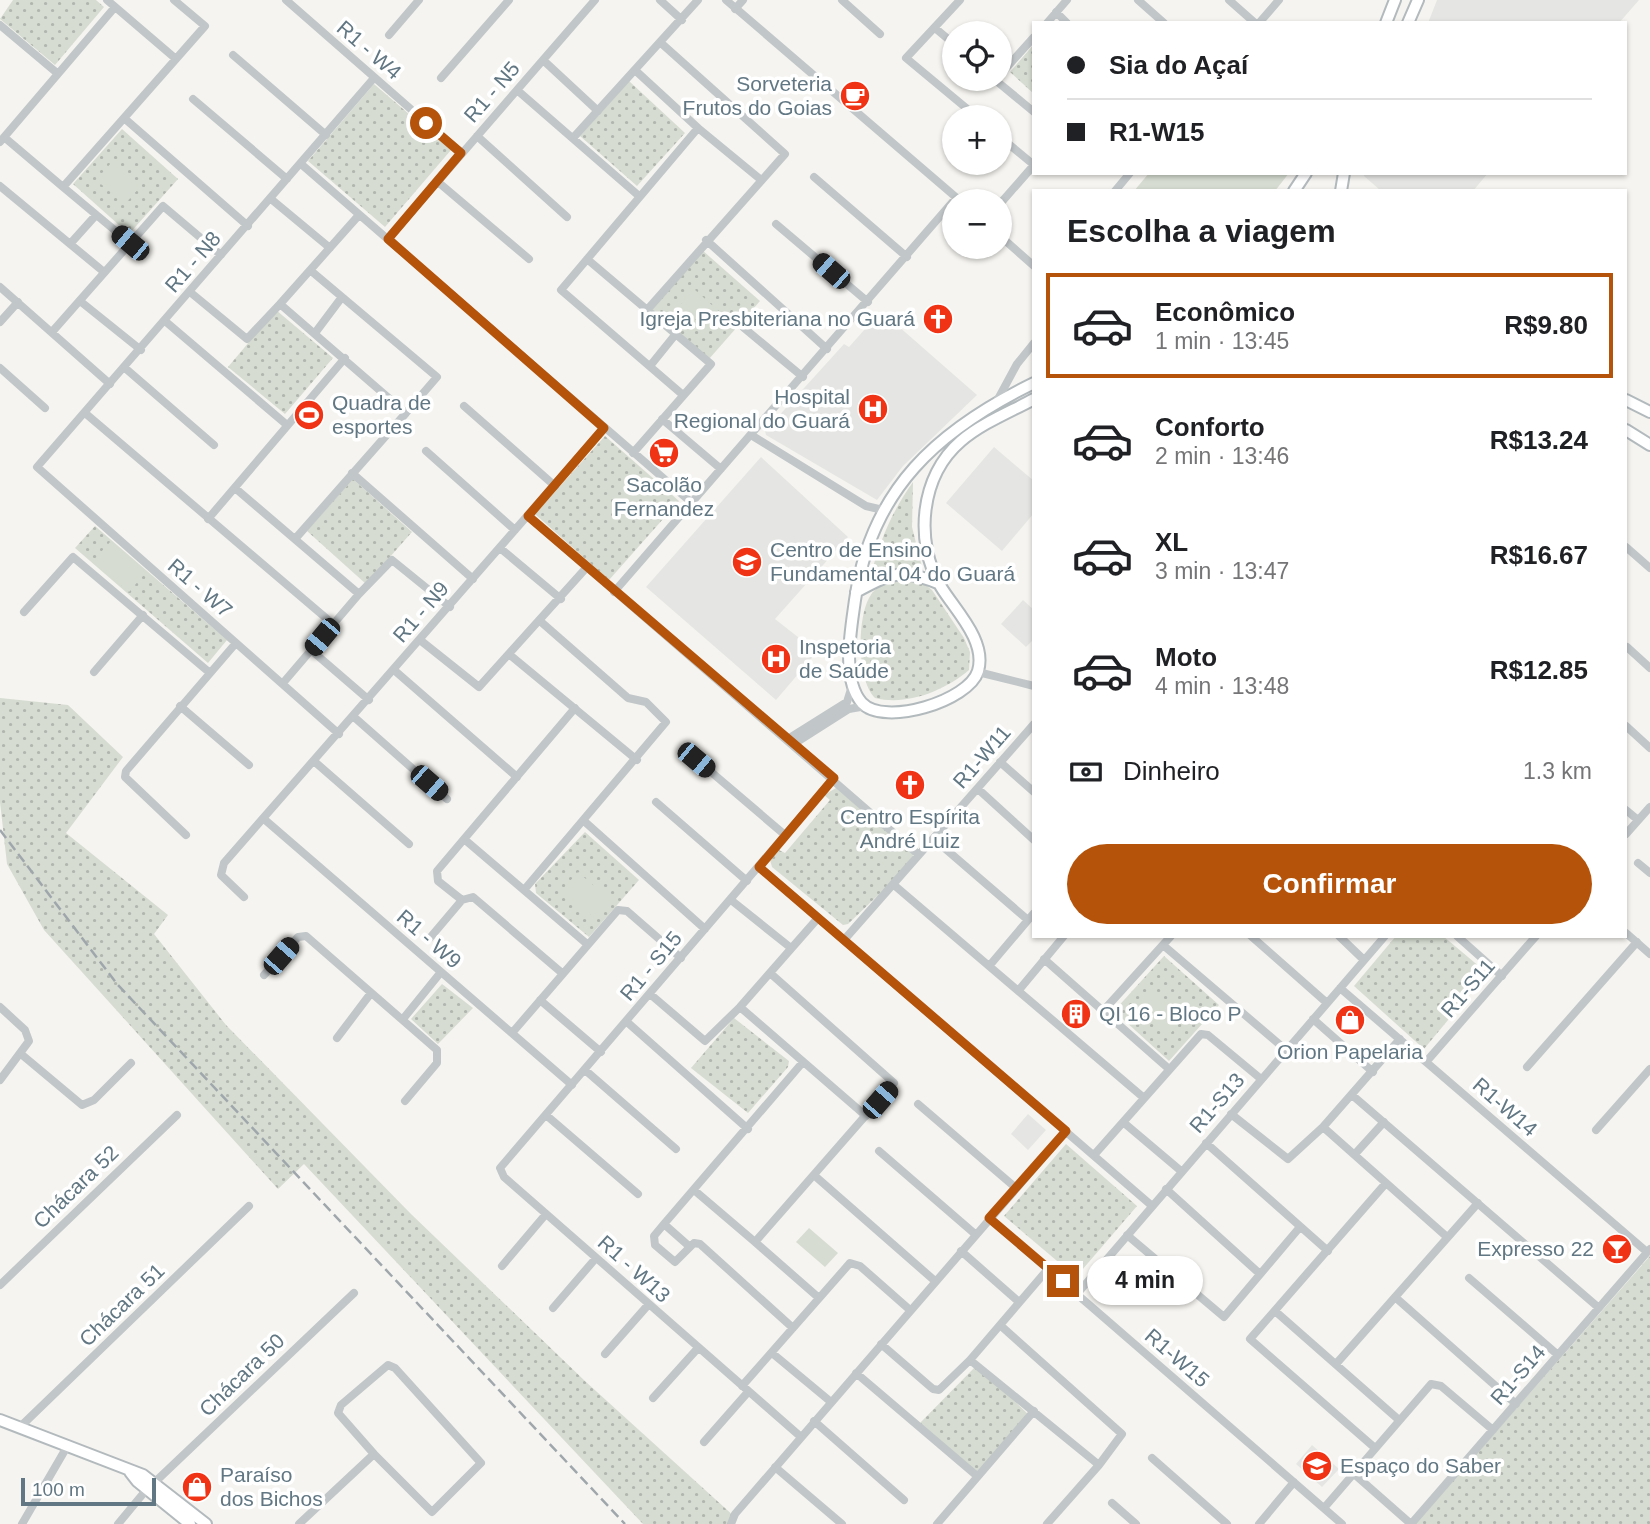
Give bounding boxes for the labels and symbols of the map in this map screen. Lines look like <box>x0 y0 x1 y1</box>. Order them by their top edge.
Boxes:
street label: R1 - W4 <box>333 16 406 84</box>
street label: R1 - N5 <box>459 57 524 127</box>
place label: Sorveteria Frutos do Goias <box>683 72 832 119</box>
cafe icon: Sorveteria Frutos do Goias <box>838 79 872 113</box>
route start <box>410 107 442 139</box>
car <box>108 221 153 265</box>
street label: R1 - N8 <box>160 227 225 297</box>
car <box>809 249 854 293</box>
church icon: Igreja Presbiteriana no Guará <box>921 302 955 336</box>
place label: Igreja Presbiteriana no Guará <box>640 307 915 330</box>
place label: Hospital Regional do Guará <box>674 385 850 432</box>
place label: Quadra de esportes <box>332 391 431 438</box>
hospital icon: Hospital Regional do Guará <box>856 392 890 426</box>
sports icon: Quadra de esportes <box>292 398 326 432</box>
supermarket icon: Sacolão Fernandez <box>647 436 681 470</box>
place label: Sacolão Fernandez <box>614 473 714 520</box>
place label: Centro de Ensino Fundamental 04 do Guará <box>770 538 1015 585</box>
school or university icon: Centro de Ensino Fundamental 04 do Guará <box>730 545 764 579</box>
street label: R1 - W7 <box>164 554 237 622</box>
street label: R1 - N9 <box>388 577 453 647</box>
car <box>301 614 344 660</box>
place label: Inspetoria de Saúde <box>799 635 892 682</box>
hospital icon: Inspetoria de Saúde <box>759 642 793 676</box>
street label: R1-W11 <box>948 721 1015 793</box>
car <box>674 738 719 782</box>
car <box>407 761 452 805</box>
church icon: Centro Espírita André Luiz <box>893 768 927 802</box>
place label: Centro Espírita André Luiz <box>840 805 980 852</box>
street label: R1 - W9 <box>393 905 466 973</box>
street label: R1 - S15 <box>615 927 686 1005</box>
car <box>260 933 303 979</box>
street label: R1-S11 <box>1436 954 1499 1022</box>
building icon: QI 16 - Bloco P <box>1059 997 1093 1031</box>
place label: QI 16 - Bloco P <box>1099 1002 1241 1025</box>
shop icon: Orion Papelaria <box>1333 1003 1367 1037</box>
place label: Orion Papelaria <box>1277 1040 1423 1063</box>
street label: R1-S13 <box>1185 1068 1249 1137</box>
street label: R1-W14 <box>1469 1073 1542 1141</box>
car <box>859 1077 902 1123</box>
street label: Chácara 52 <box>29 1141 123 1233</box>
street label: R1 - W13 <box>594 1230 675 1307</box>
bar icon: Expresso 22 <box>1600 1232 1634 1266</box>
place label: Expresso 22 <box>1477 1237 1594 1260</box>
callout: 4 min <box>1088 1256 1203 1306</box>
street label: Chácara 51 <box>75 1259 169 1351</box>
route end <box>1047 1265 1079 1297</box>
street label: R1-W15 <box>1141 1324 1214 1392</box>
street label: Chácara 50 <box>195 1329 289 1421</box>
street label: R1-S14 <box>1486 1340 1550 1409</box>
school or university icon: Espaço do Saber <box>1300 1449 1334 1483</box>
place label: Espaço do Saber <box>1340 1454 1501 1477</box>
place label: Paraíso dos Bichos <box>220 1463 323 1510</box>
shop icon: Paraíso dos Bichos <box>180 1470 214 1504</box>
scale bar <box>21 1475 156 1507</box>

